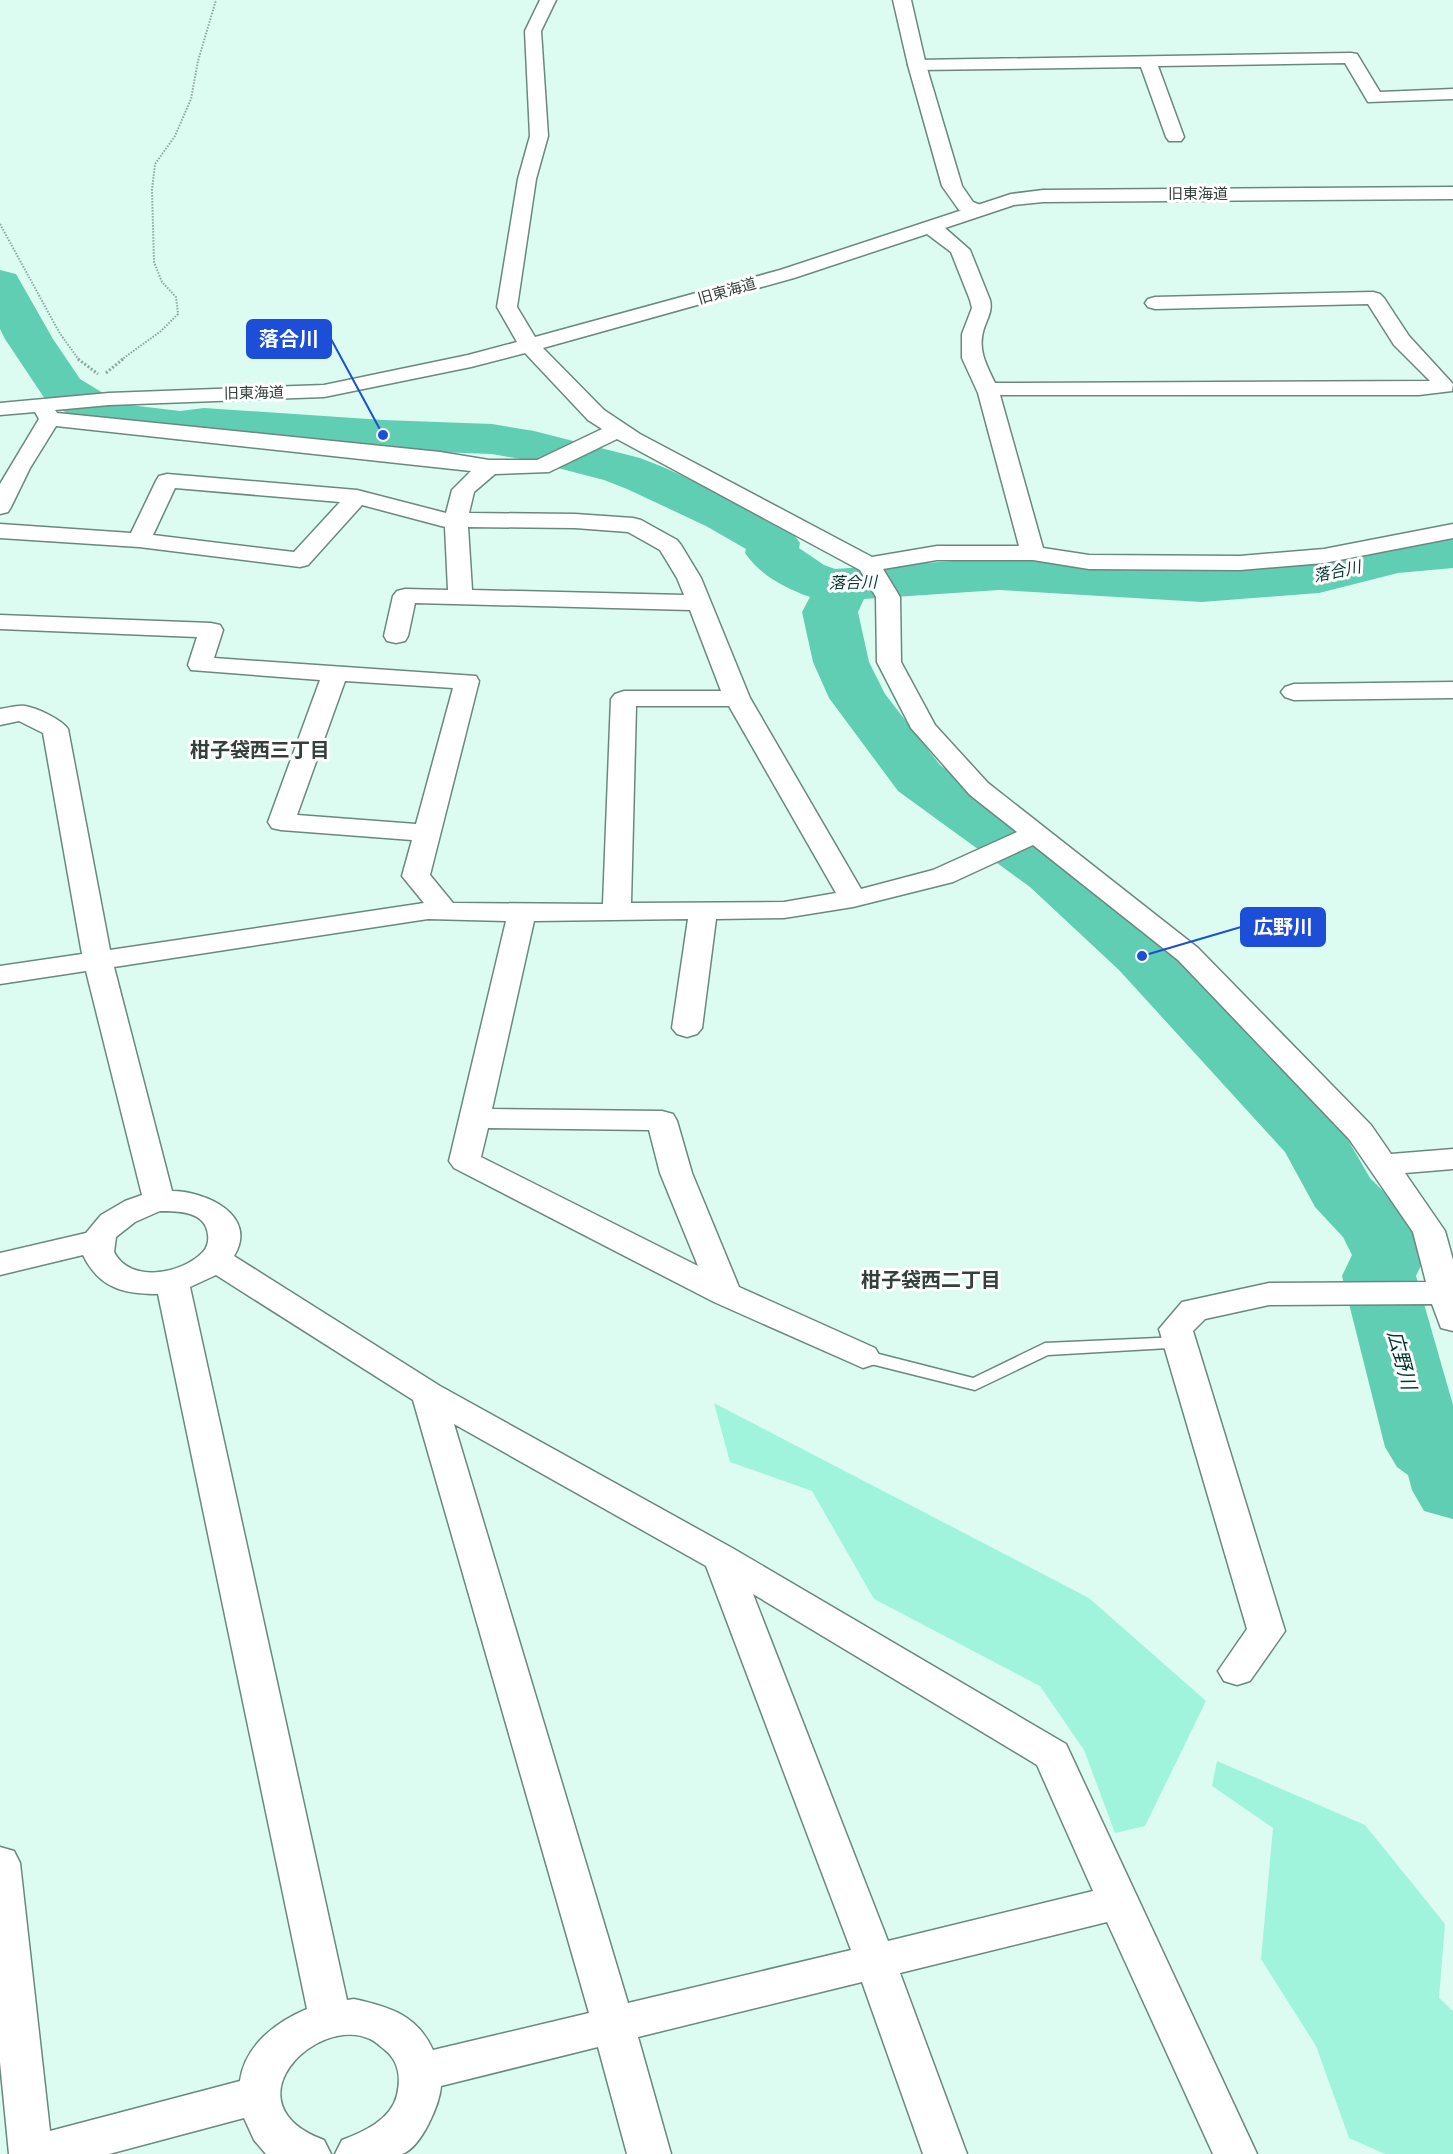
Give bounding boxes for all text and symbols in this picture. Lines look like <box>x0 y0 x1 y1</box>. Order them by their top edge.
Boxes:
street label: 旧東海道 <box>1168 184 1228 203</box>
street label: 旧東海道 <box>695 273 758 308</box>
callout: 落合川 <box>247 320 331 358</box>
text: 落合川 <box>259 326 319 352</box>
street label: 旧東海道 <box>224 382 284 403</box>
water label: 落合川 <box>1311 556 1365 587</box>
water label: 落合川 <box>829 572 879 593</box>
district label: 柑子袋西三丁目 <box>190 737 330 763</box>
callout: 広野川 <box>1241 908 1325 946</box>
text: 広野川 <box>1253 914 1313 940</box>
district label: 柑子袋西二丁目 <box>861 1267 1001 1293</box>
water label: 広野川 <box>1382 1328 1423 1394</box>

